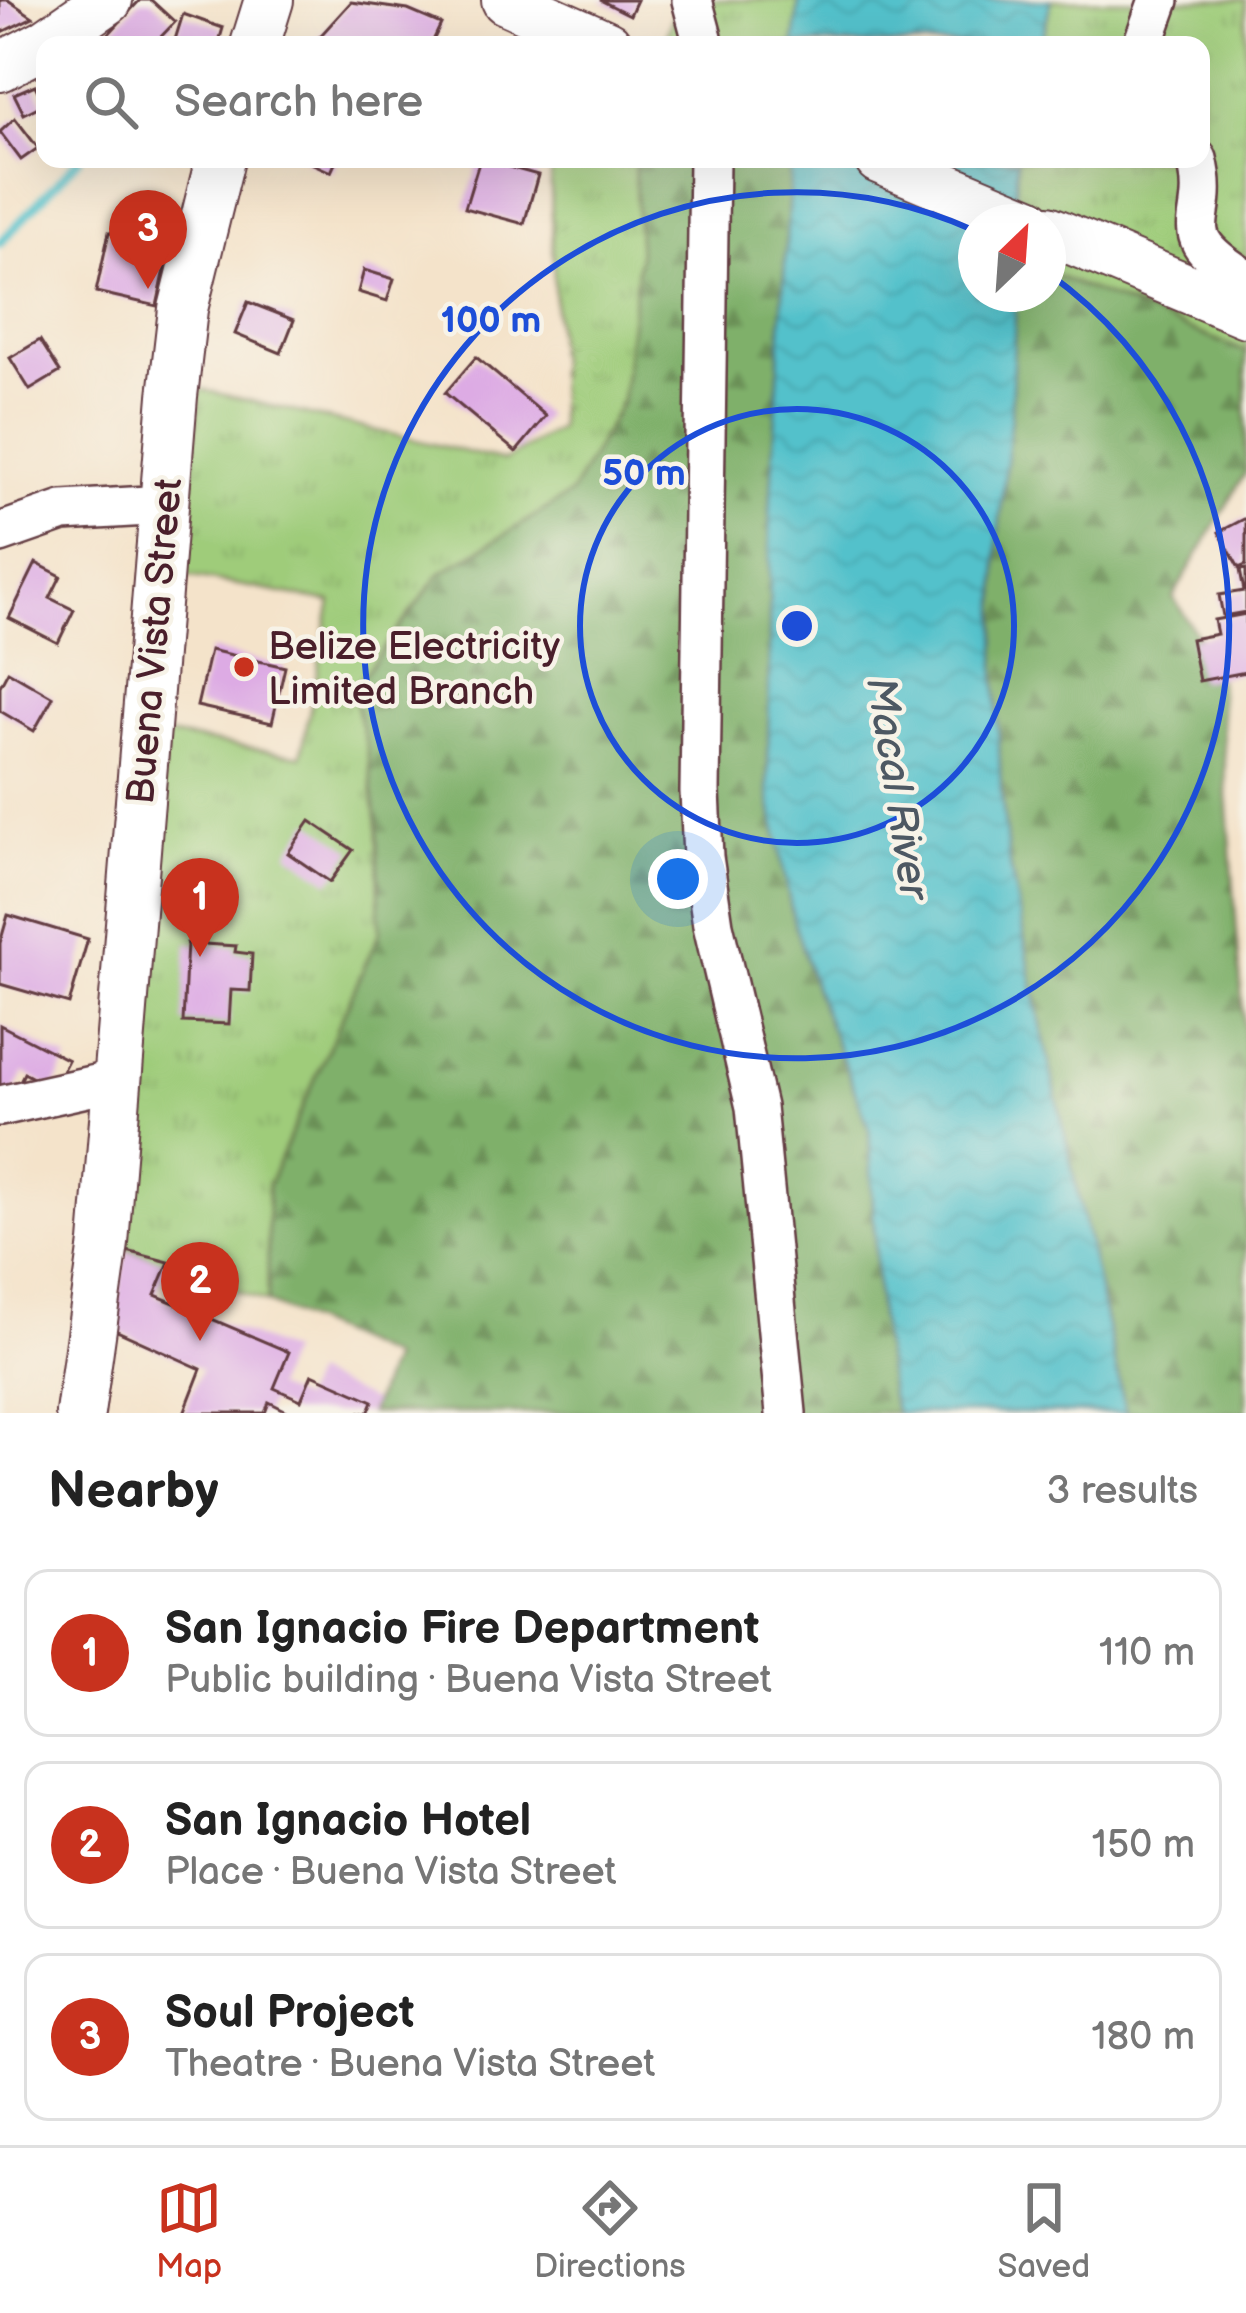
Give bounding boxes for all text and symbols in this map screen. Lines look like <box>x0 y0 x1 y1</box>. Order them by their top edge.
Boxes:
search box <box>36 36 1210 168</box>
icon: search <box>78 69 144 135</box>
text: Search here <box>174 75 423 130</box>
pin: 3 <box>109 190 187 289</box>
north arrow <box>958 204 1066 312</box>
text: 100 m <box>441 300 541 343</box>
text: 50 m <box>602 453 686 496</box>
street label: Buena Vista Street <box>118 476 193 806</box>
centre of rings <box>776 605 818 647</box>
place label: Belize Electricity Limited Branch <box>268 624 560 716</box>
marker: Belize Electricity Limited Branch <box>231 654 257 680</box>
water label: Macal River <box>854 674 940 906</box>
your location <box>648 849 708 909</box>
pin: 1 <box>161 858 239 957</box>
pin: 2 <box>161 1242 239 1341</box>
text: Nearby <box>48 1461 219 1522</box>
text: 3 results <box>1046 1468 1198 1515</box>
text: San Ignacio Fire Department <box>165 1602 759 1657</box>
text: 1 <box>82 1630 98 1677</box>
text: 110 m <box>1099 1630 1195 1677</box>
text: Public building · Buena Vista Street <box>165 1657 772 1704</box>
text: San Ignacio Hotel <box>165 1794 531 1849</box>
text: 2 <box>78 1822 102 1869</box>
text: 150 m <box>1092 1822 1195 1869</box>
text: Place · Buena Vista Street <box>165 1849 617 1896</box>
text: Soul Project <box>165 1986 414 2041</box>
text: 3 <box>79 2014 101 2061</box>
text: 180 m <box>1091 2014 1195 2061</box>
text: Theatre · Buena Vista Street <box>165 2041 655 2088</box>
tab: Map <box>156 2175 222 2287</box>
tab: Directions <box>534 2175 686 2287</box>
tab: Saved <box>997 2175 1090 2287</box>

